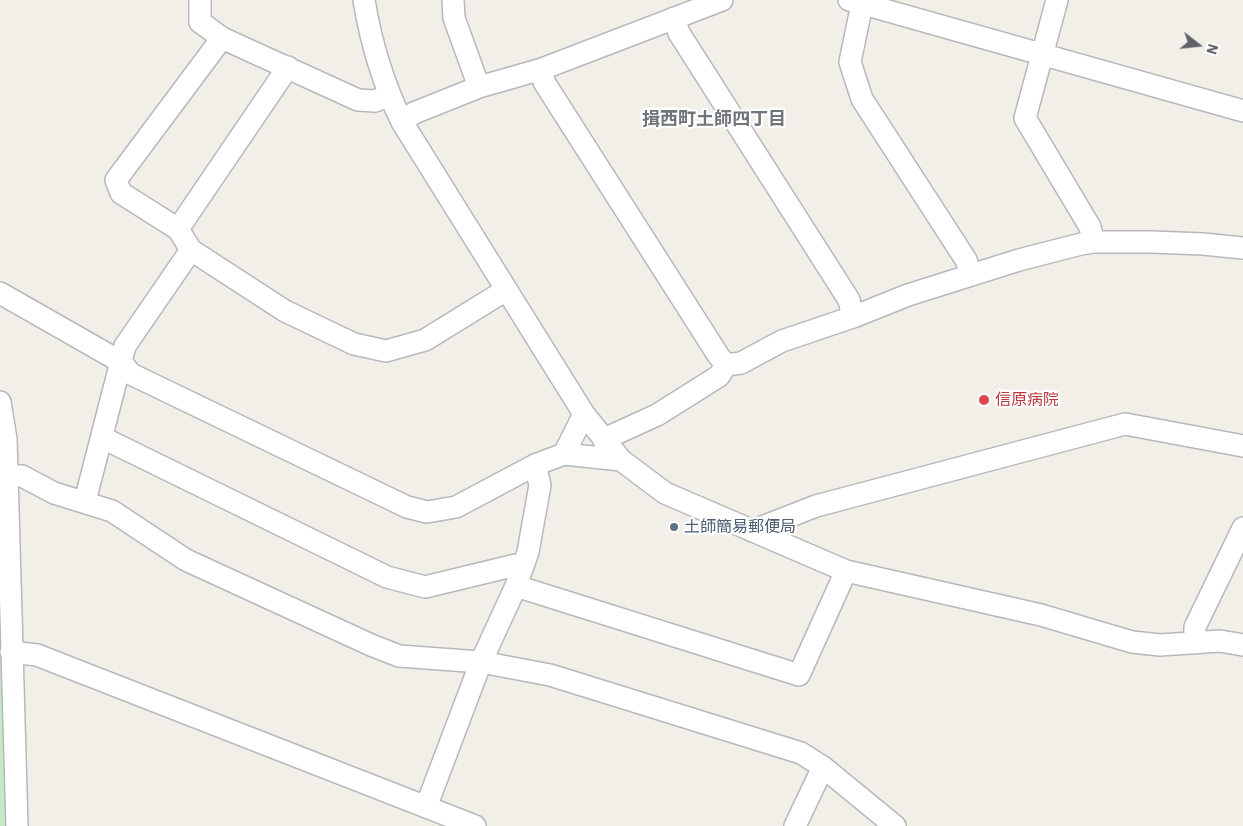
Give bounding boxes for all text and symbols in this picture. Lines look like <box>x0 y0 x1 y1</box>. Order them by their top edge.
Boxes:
north arrow <box>1173 20 1223 70</box>
text: N <box>1202 42 1222 56</box>
district label: 揖西町土師四丁目 <box>642 109 786 131</box>
place label: 信原病院 <box>995 390 1059 410</box>
marker: 信原病院 <box>977 393 991 407</box>
place label: 土師簡易郵便局 <box>684 517 796 537</box>
marker: 土師簡易郵便局 <box>668 521 680 533</box>

